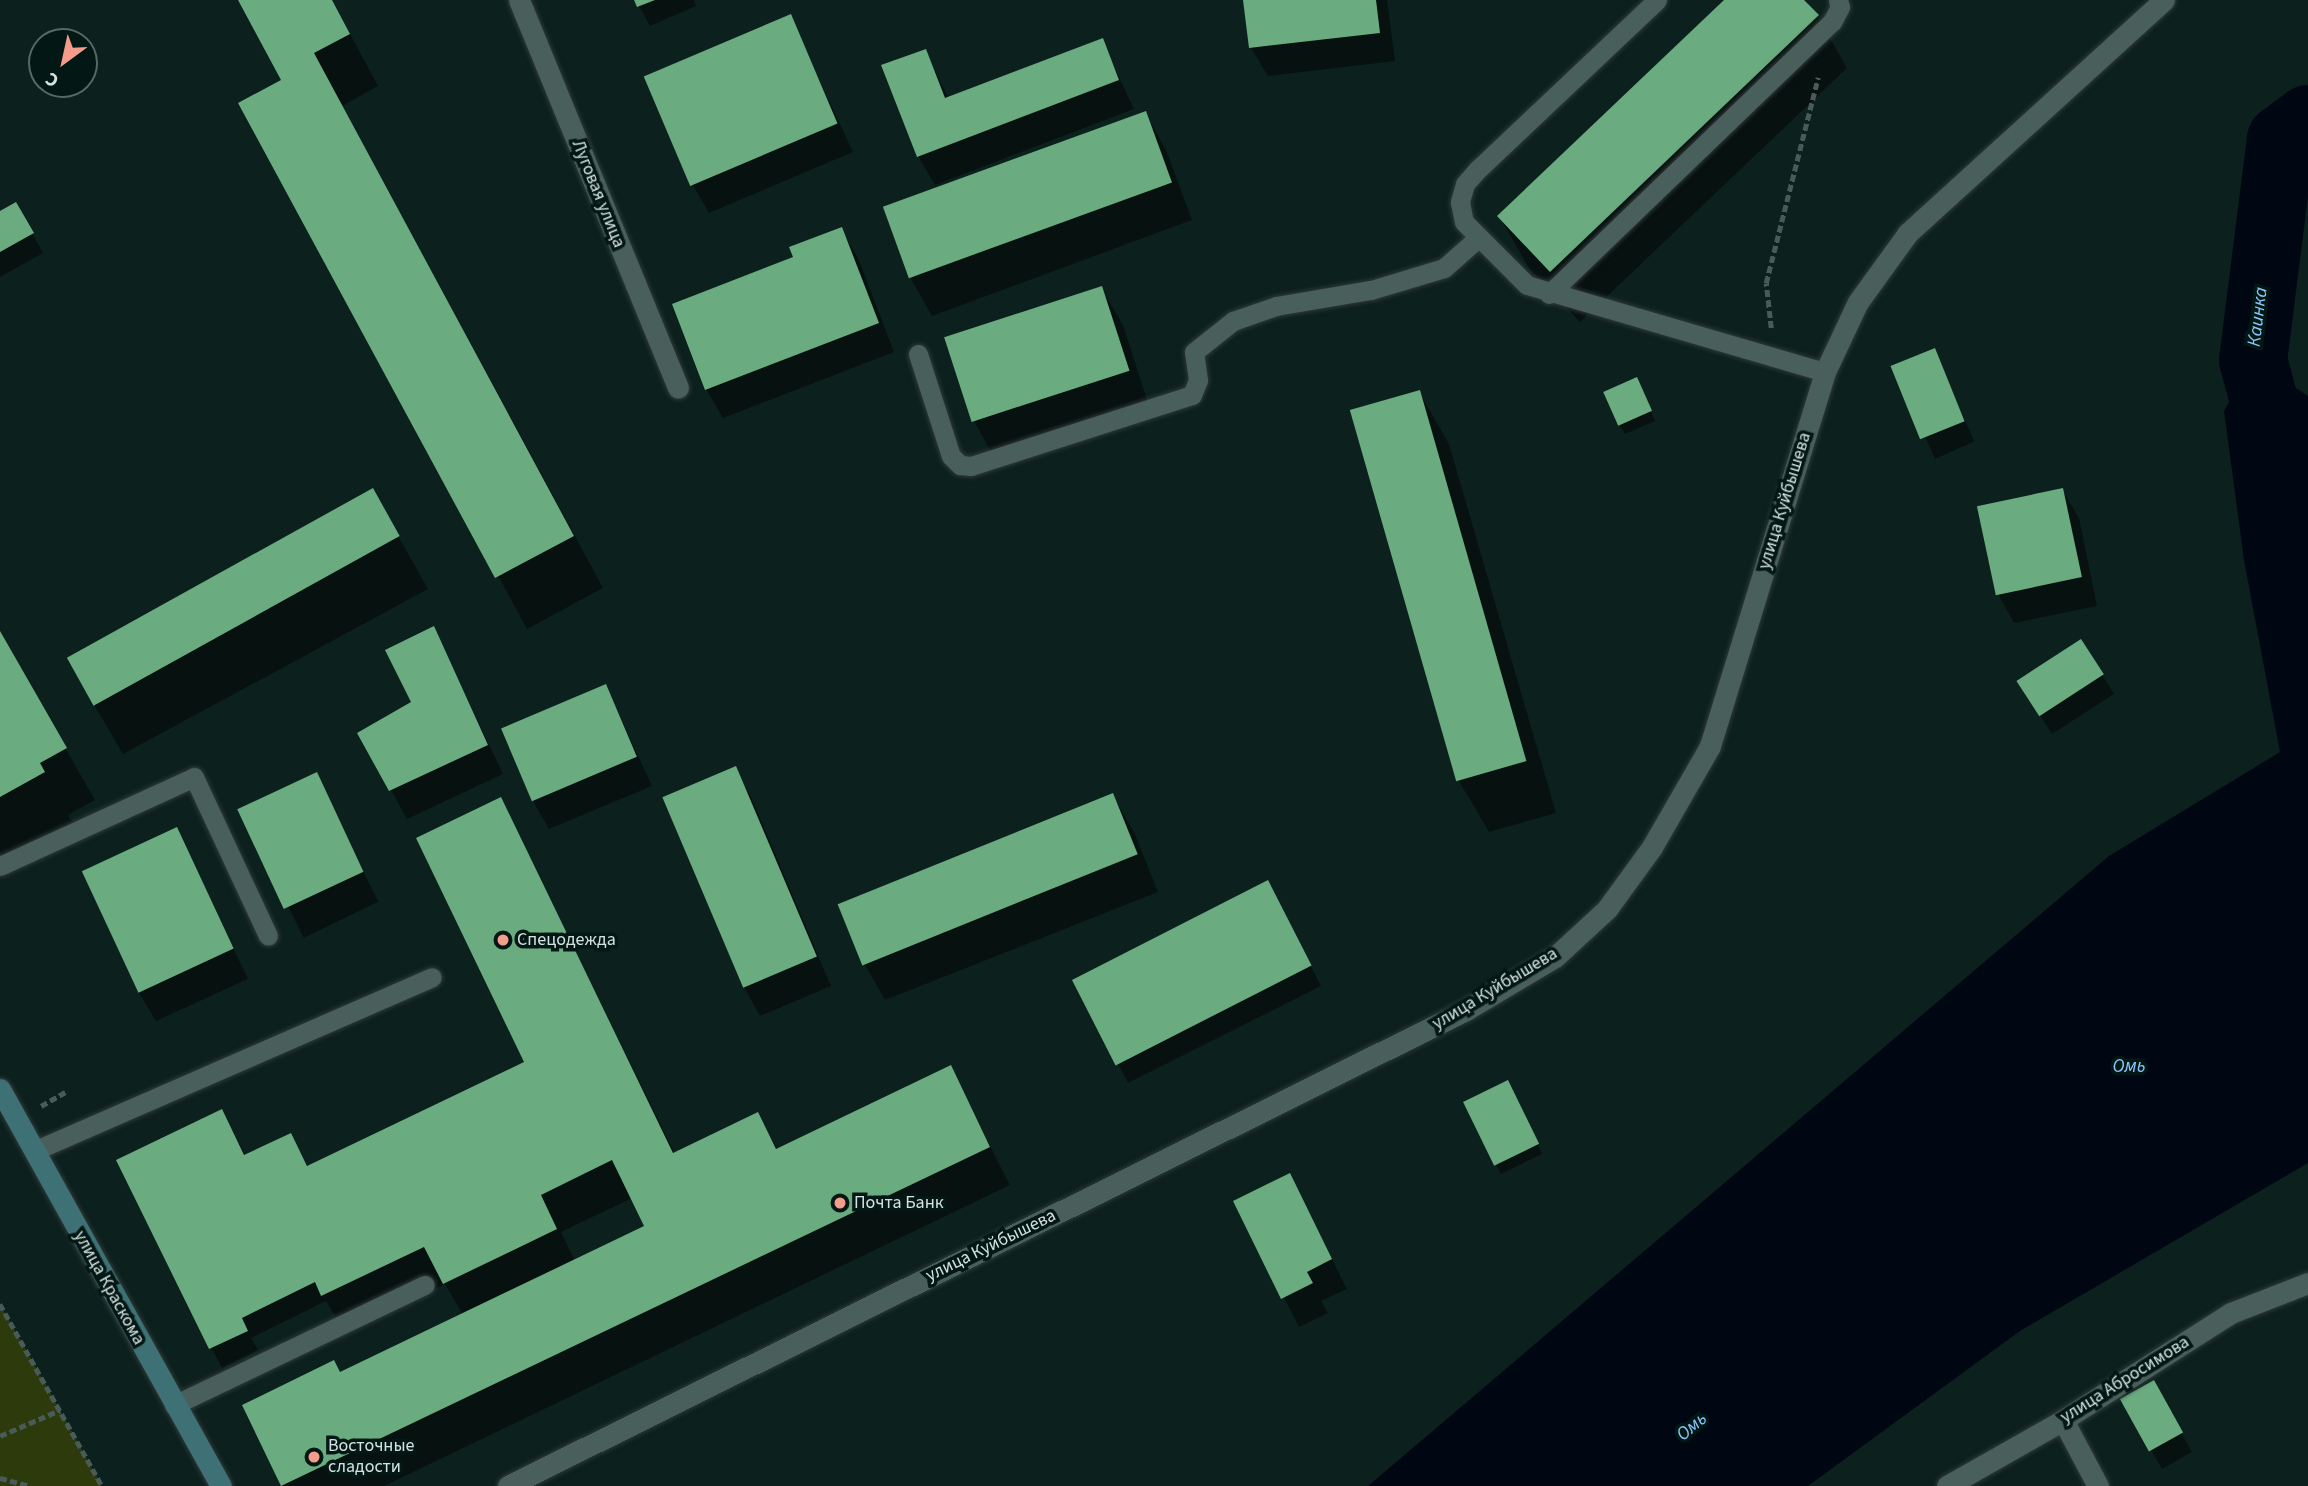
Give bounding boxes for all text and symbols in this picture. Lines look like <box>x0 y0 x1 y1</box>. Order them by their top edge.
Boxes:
north arrow <box>28 28 98 98</box>
text: С <box>40 65 64 94</box>
street label: Луговая улица <box>567 137 629 251</box>
water label: Каинка <box>2243 286 2273 348</box>
street label: улица Куйбышева <box>1754 430 1816 572</box>
place label: Спецодежда <box>517 929 616 951</box>
marker: Спецодежда <box>495 932 511 948</box>
street label: улица Куйбышева <box>1429 943 1561 1035</box>
water label: Омь <box>2113 1056 2145 1078</box>
place label: Почта Банк <box>854 1192 944 1214</box>
marker: Почта Банк <box>832 1195 848 1211</box>
street label: улица Куйбышева <box>922 1205 1060 1287</box>
street label: улица Краскома <box>69 1227 149 1349</box>
street label: улица Абросимова <box>2057 1332 2193 1428</box>
water label: Омь <box>1672 1408 1712 1446</box>
place label: Восточные сладости <box>328 1436 415 1478</box>
marker: Восточные сладости <box>306 1449 322 1465</box>

